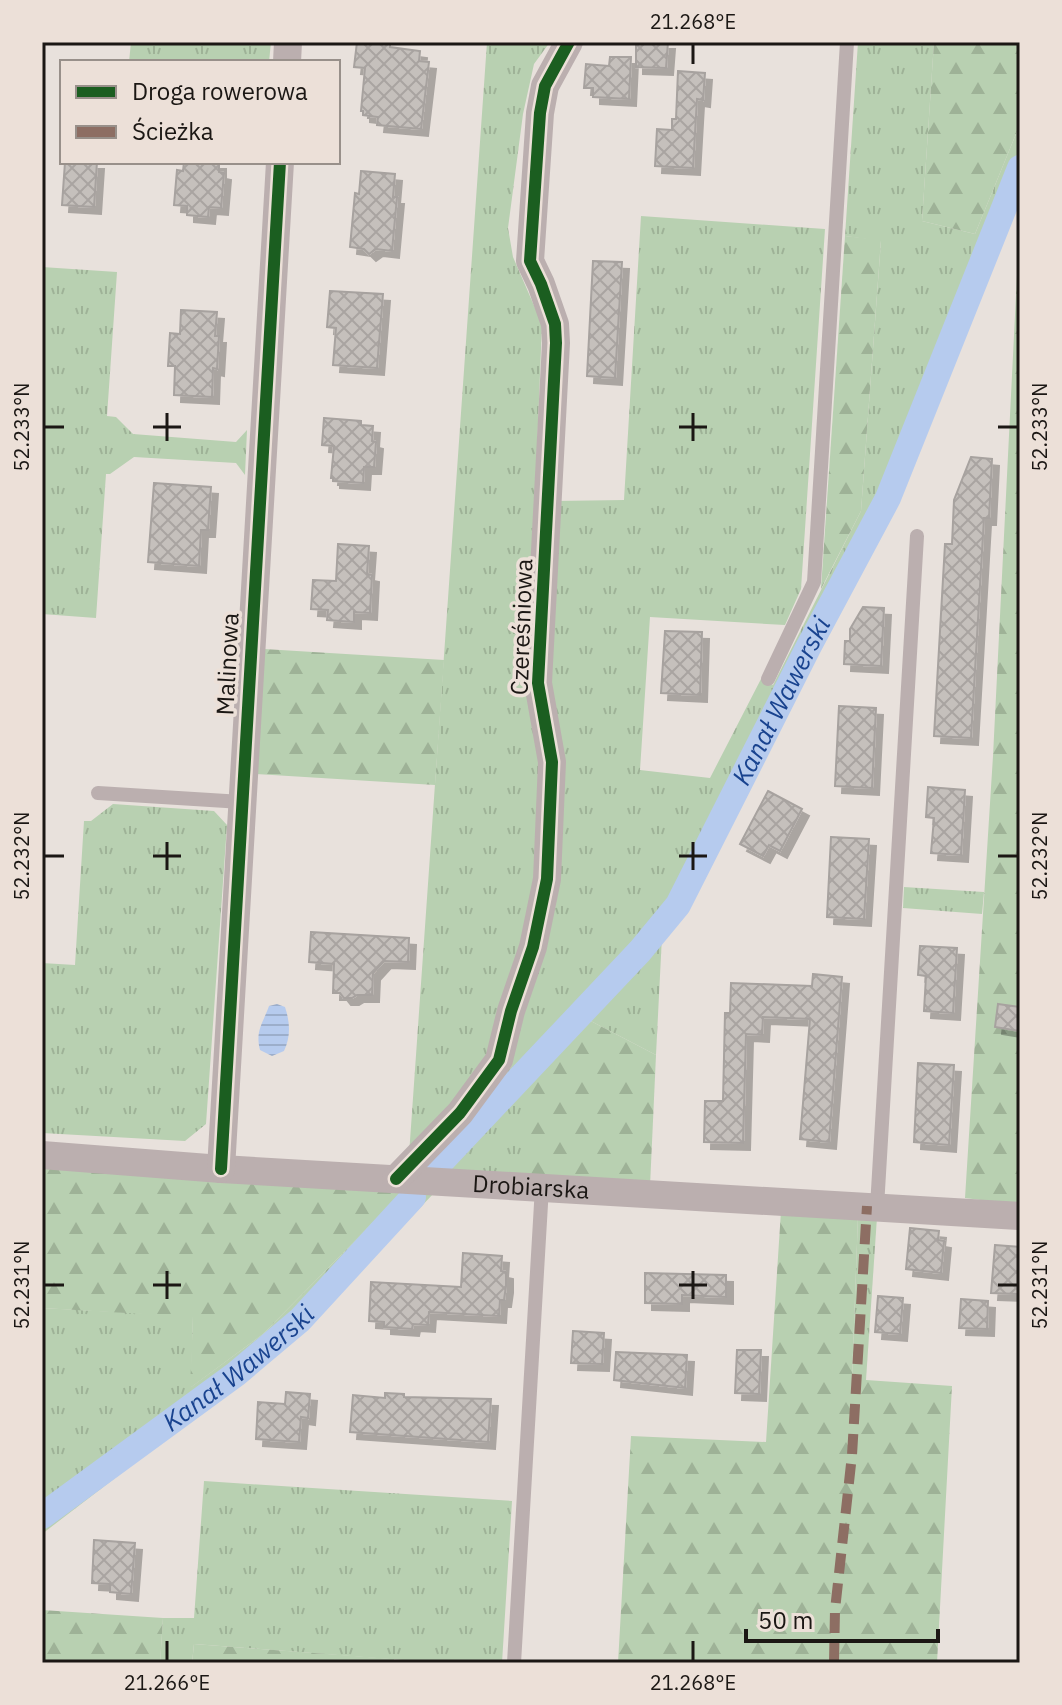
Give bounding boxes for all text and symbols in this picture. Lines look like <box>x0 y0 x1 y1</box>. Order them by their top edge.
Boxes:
text: 21.268°E <box>650 8 736 35</box>
legend <box>60 60 340 164</box>
text: Droga rowerowa <box>132 75 308 107</box>
text: Ścieżka <box>132 115 214 147</box>
text: 52.233°N <box>8 383 35 471</box>
text: 52.233°N <box>1026 383 1053 471</box>
street label: Czereśniowa <box>503 558 539 696</box>
water label: Kanał Wawerski <box>723 610 838 791</box>
street label: Malinowa <box>208 612 246 716</box>
text: 52.232°N <box>8 812 35 900</box>
text: 52.232°N <box>1026 812 1053 900</box>
street label: Drobiarska <box>472 1167 590 1206</box>
text: 52.231°N <box>8 1241 35 1329</box>
text: 52.231°N <box>1026 1241 1053 1329</box>
water label: Kanał Wawerski <box>155 1297 321 1438</box>
scale bar <box>746 1593 938 1643</box>
text: 50 m <box>758 1604 813 1636</box>
text: 21.266°E <box>124 1669 210 1696</box>
text: 21.268°E <box>650 1669 736 1696</box>

